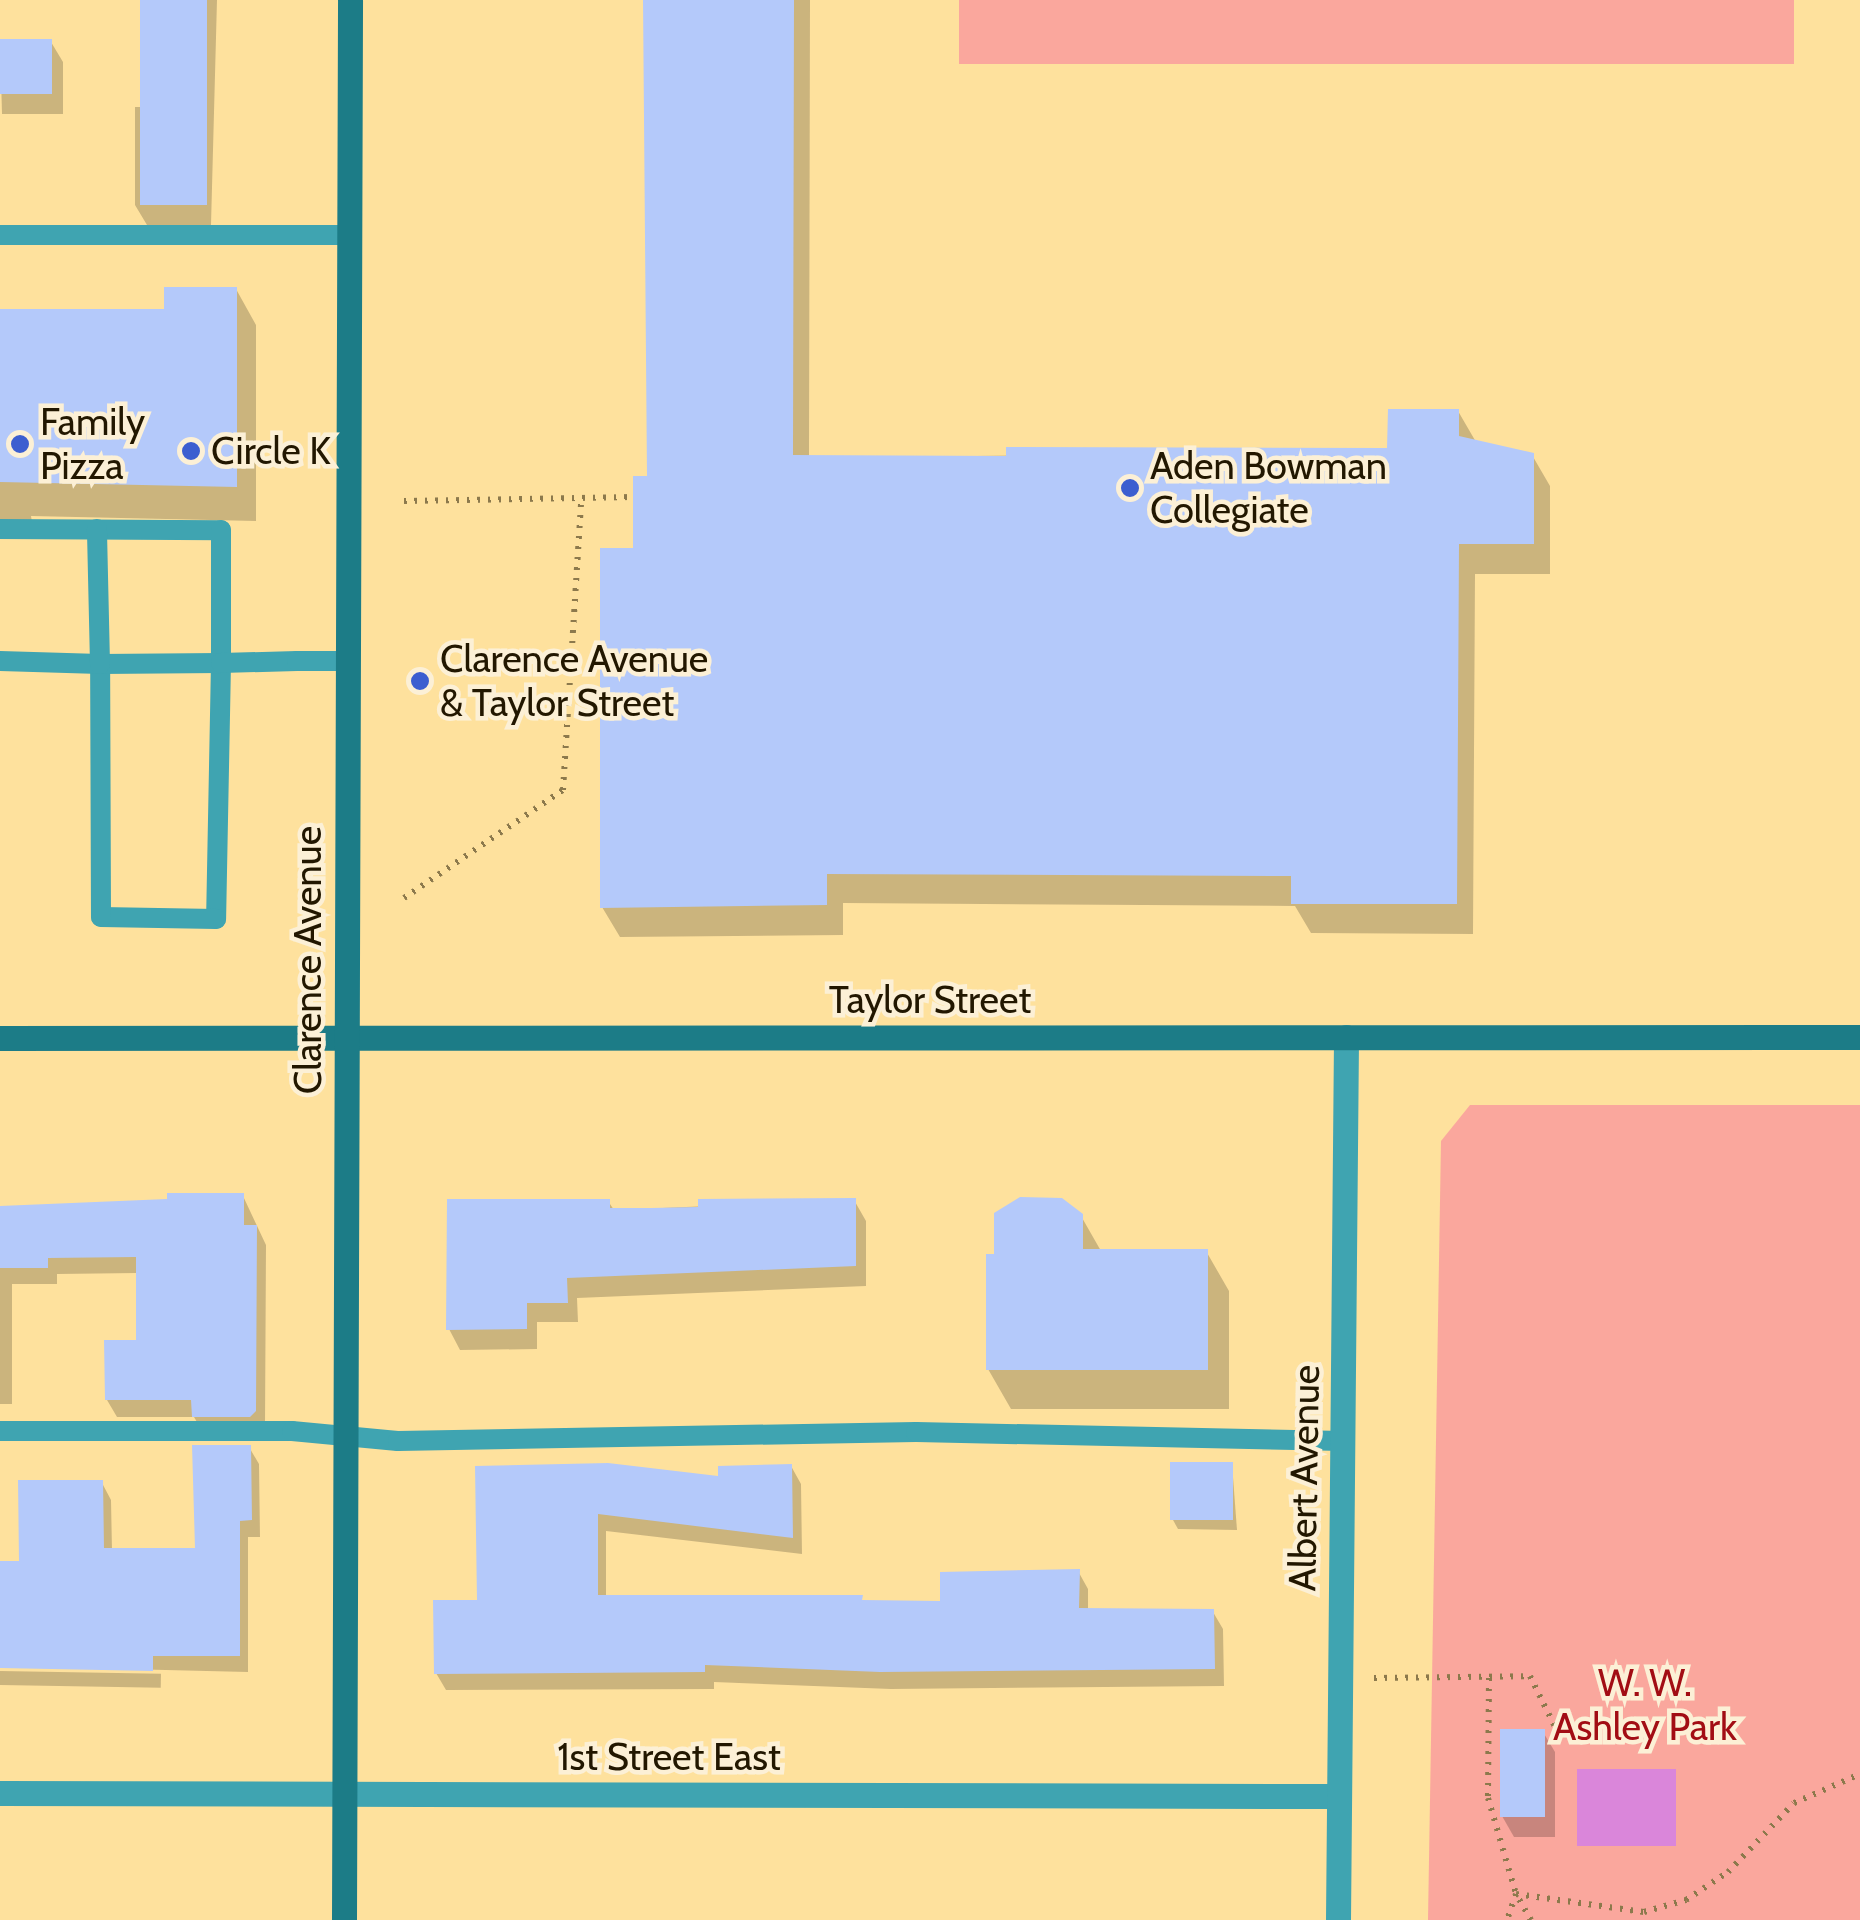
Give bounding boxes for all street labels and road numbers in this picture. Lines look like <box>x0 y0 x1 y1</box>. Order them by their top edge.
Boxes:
street label: Clarence Avenue <box>285 826 331 1094</box>
street label: Taylor Street <box>829 977 1031 1023</box>
street label: Albert Avenue <box>1279 1364 1329 1592</box>
street label: 1st Street East <box>557 1734 781 1780</box>

